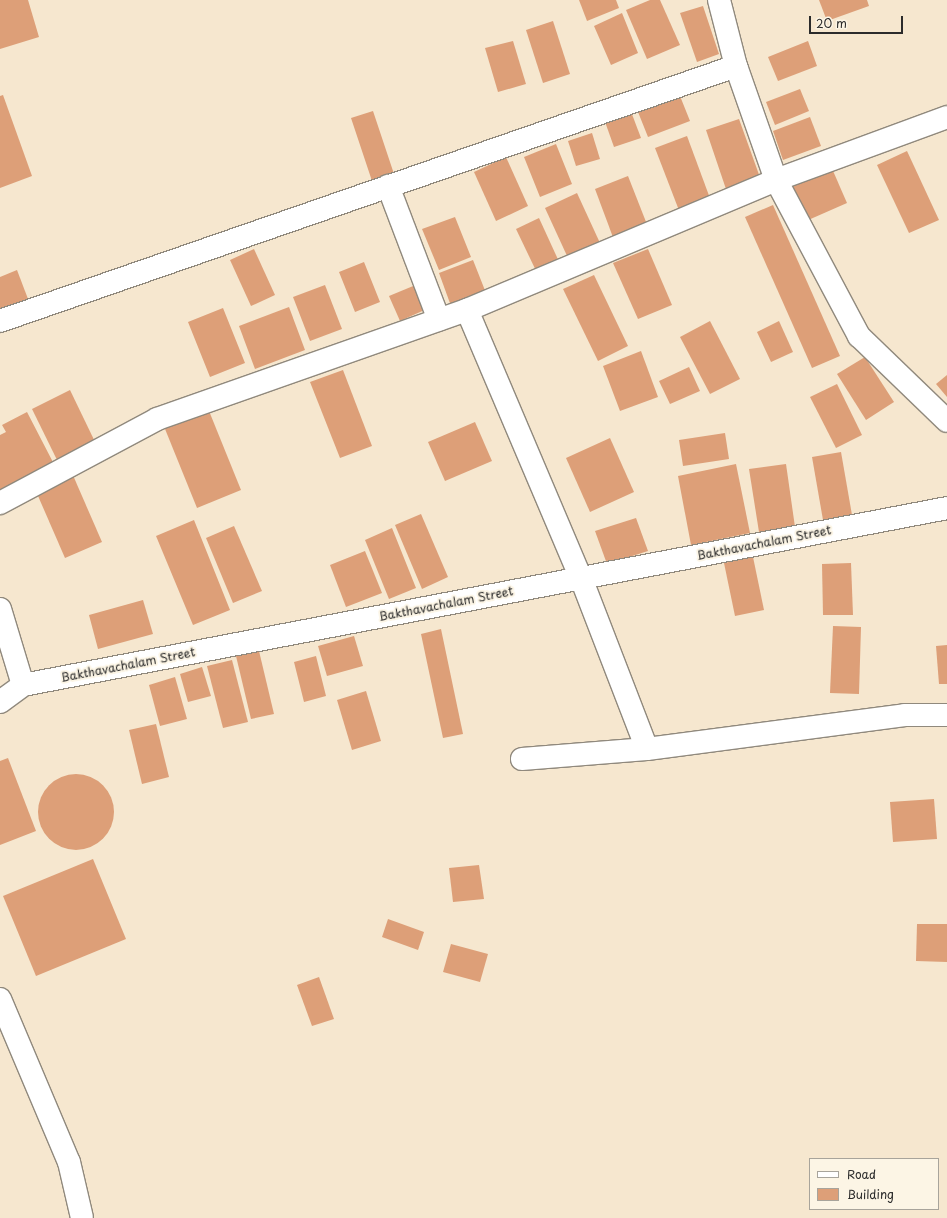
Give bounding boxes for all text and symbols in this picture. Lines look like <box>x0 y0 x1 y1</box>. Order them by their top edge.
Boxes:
scale bar <box>811 8 905 34</box>
text: 20 m <box>816 14 847 32</box>
street label: Bakthavachalam Street <box>695 523 833 563</box>
street label: Bakthavachalam Street <box>377 584 515 624</box>
street label: Bakthavachalam Street <box>59 645 197 685</box>
legend <box>809 1158 939 1210</box>
text: Road <box>847 1165 876 1183</box>
text: Building <box>847 1185 894 1203</box>

